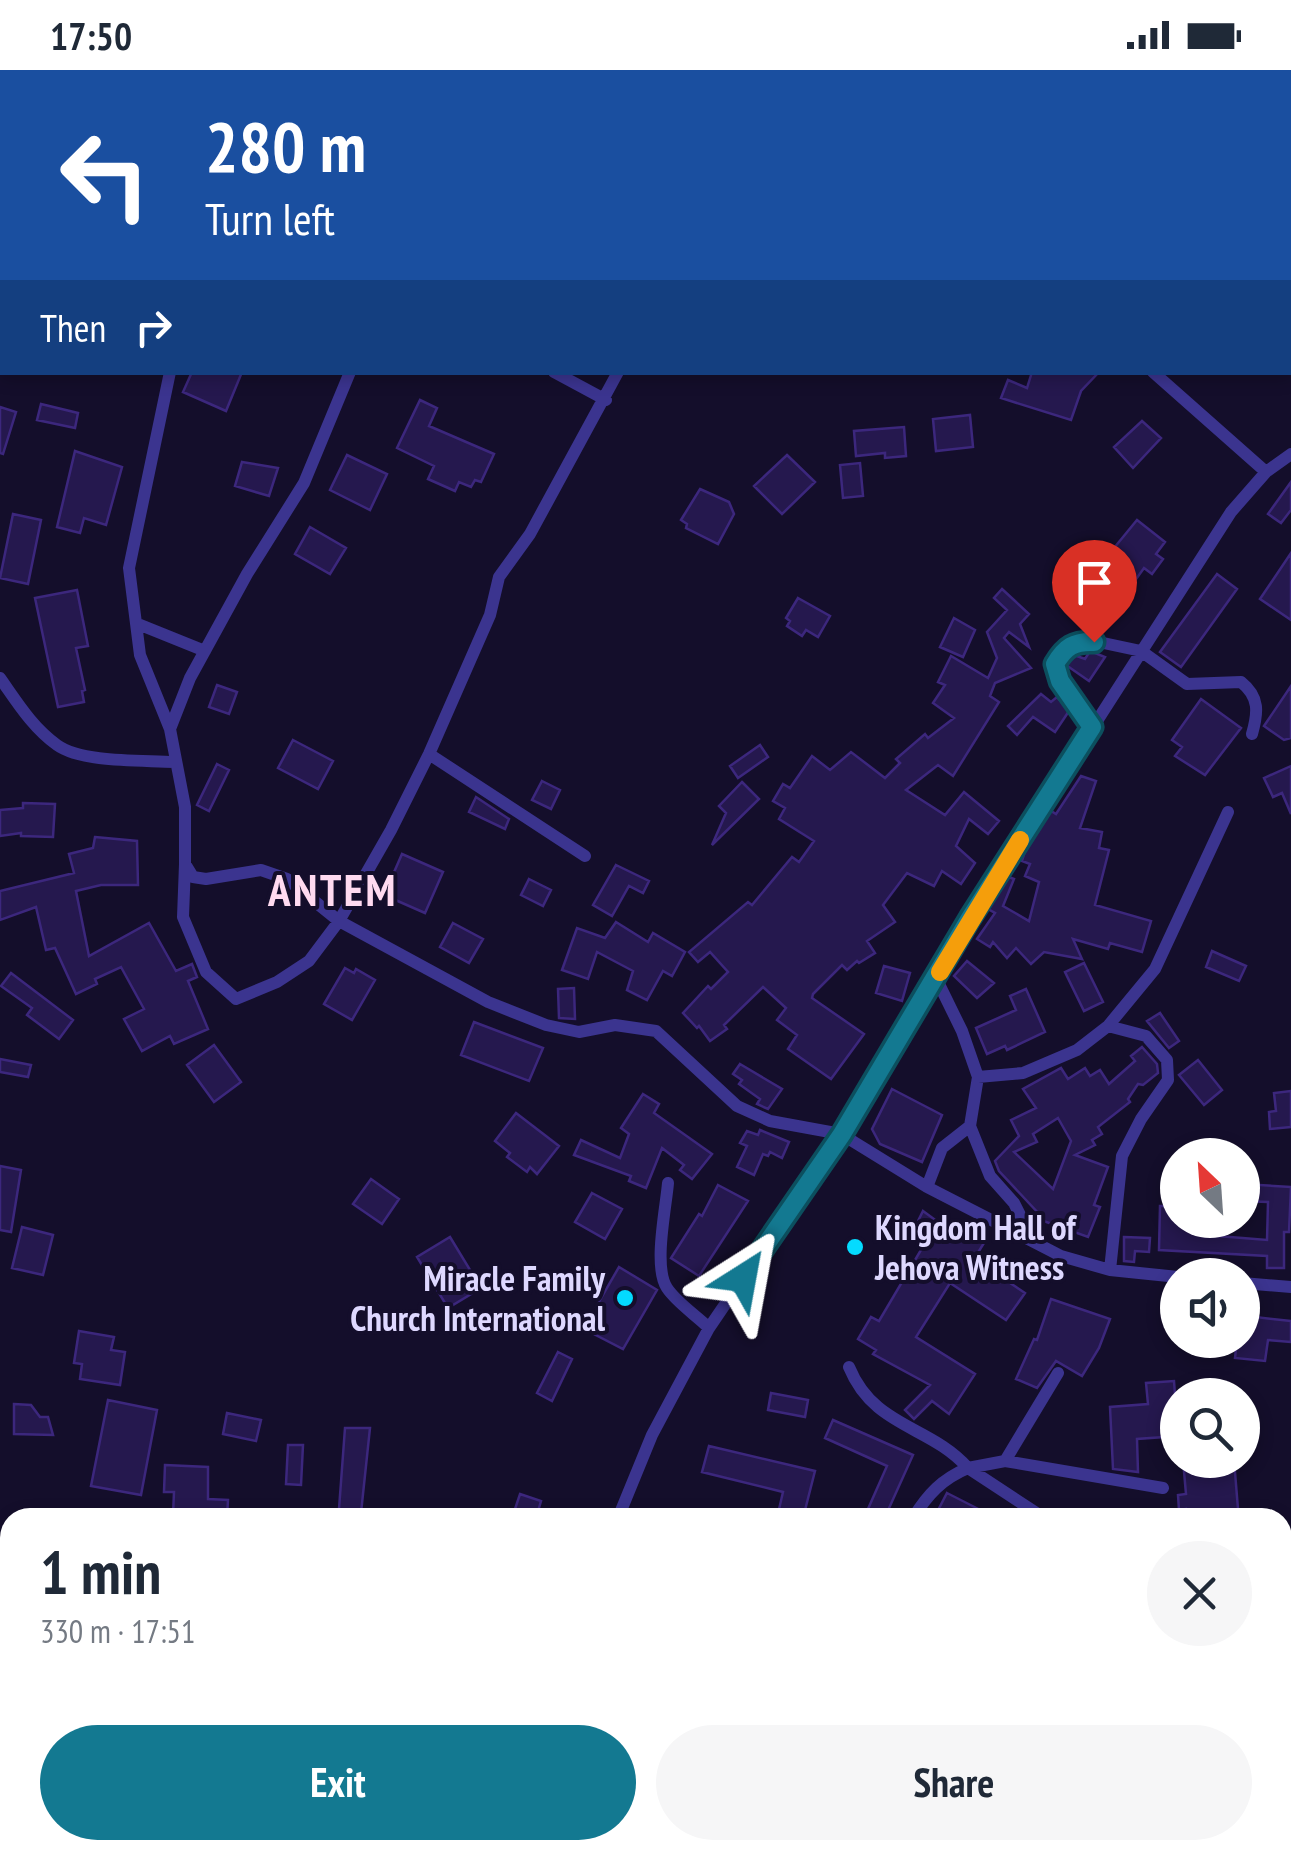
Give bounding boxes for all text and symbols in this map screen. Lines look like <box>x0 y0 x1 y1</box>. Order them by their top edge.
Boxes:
text: 17:50 <box>50 11 132 60</box>
text: 280 m <box>205 101 366 191</box>
icon: left <box>40 110 170 240</box>
text: Turn left <box>205 189 335 247</box>
icon: right <box>126 300 181 355</box>
text: Then <box>40 303 106 352</box>
pin <box>1052 540 1137 643</box>
icon: arrive <box>1067 555 1122 610</box>
district label: ANTEM <box>267 860 398 918</box>
north arrow <box>1160 1138 1260 1238</box>
map controls <box>1160 1138 1260 1478</box>
place label: Kingdom Hall of Jehova Witness <box>874 1204 1077 1290</box>
position arrow <box>691 1226 795 1330</box>
marker: Kingdom Hall of Jehova Witness <box>844 1236 866 1258</box>
place label: Miracle Family Church International <box>350 1255 606 1341</box>
button: sound <box>1160 1258 1260 1358</box>
marker: Miracle Family Church International <box>614 1287 636 1309</box>
button: search <box>1160 1378 1260 1478</box>
text: 1 min <box>40 1533 161 1611</box>
button: close <box>1147 1541 1252 1646</box>
text: 330 m · 17:51 <box>40 1610 195 1652</box>
button: Exit <box>40 1725 636 1840</box>
button: Share <box>656 1725 1252 1840</box>

